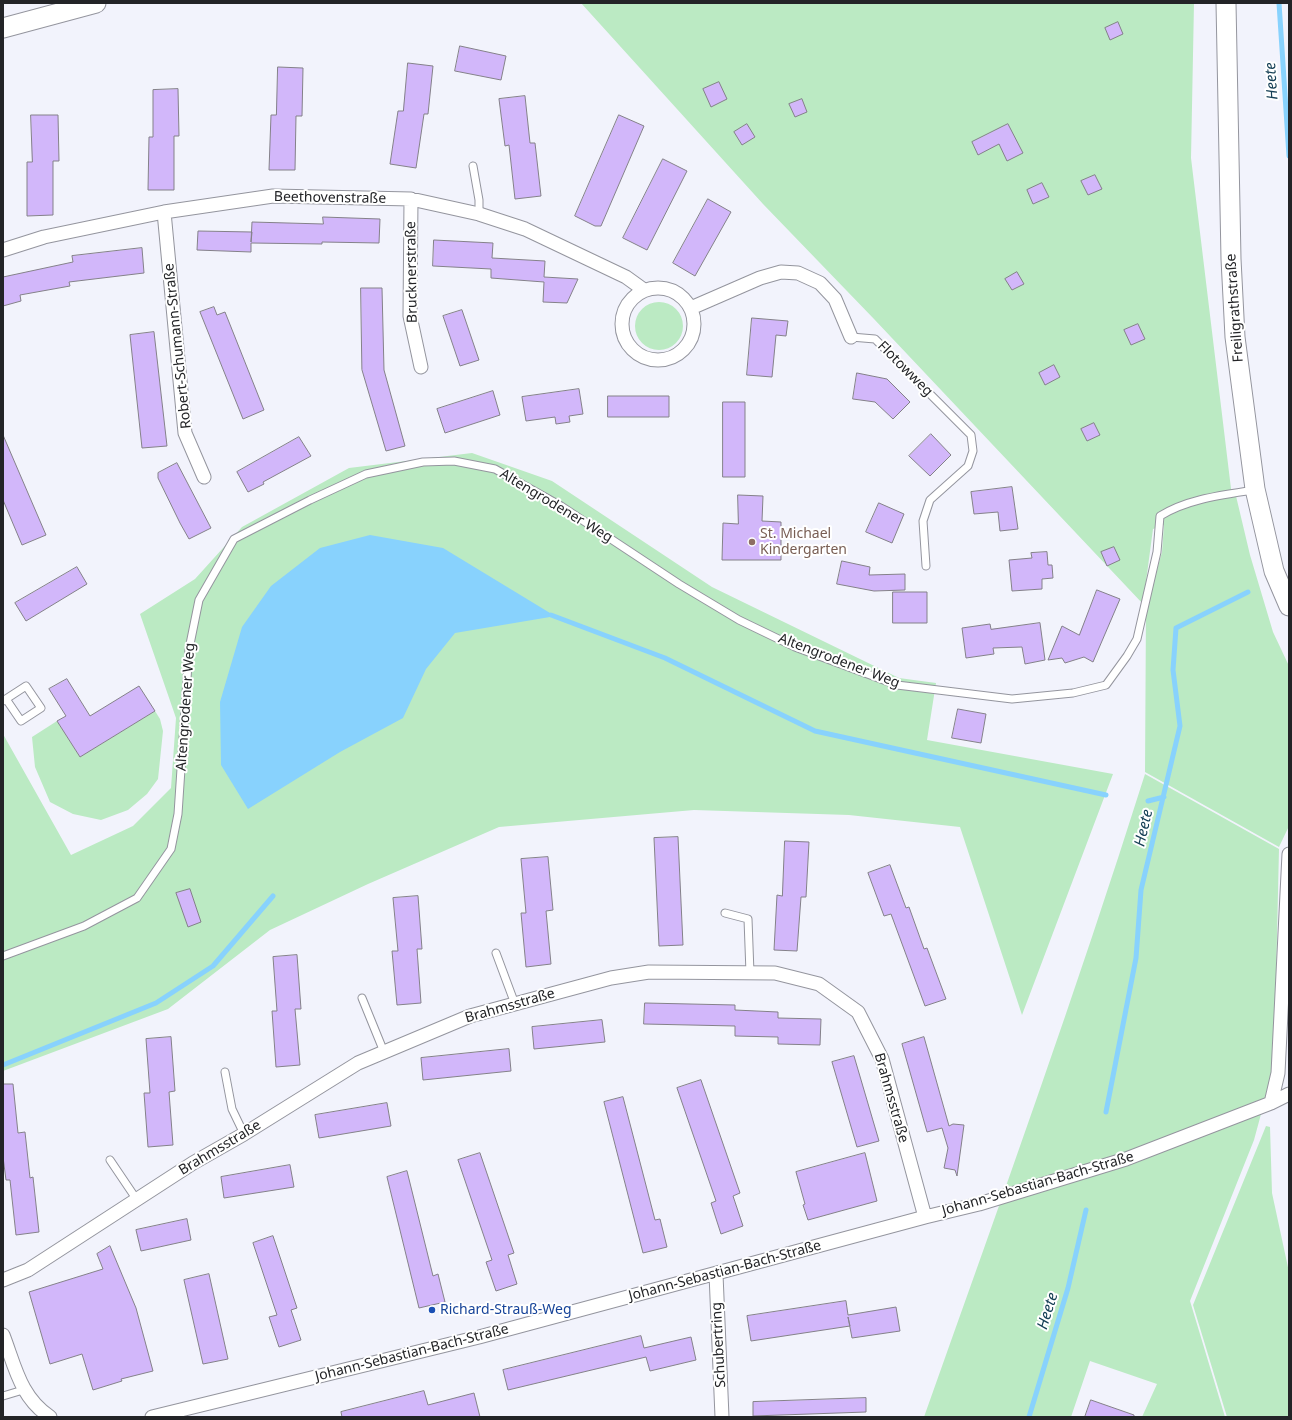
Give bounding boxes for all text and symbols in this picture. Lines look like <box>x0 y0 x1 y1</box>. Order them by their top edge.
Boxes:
water label: Heete <box>1262 62 1282 100</box>
street label: Beethovenstraße <box>274 189 386 207</box>
street label: Brucknerstraße <box>403 221 421 323</box>
street label: Freiligrathstraße <box>1223 253 1247 363</box>
street label: Robert-Schumann-Straße <box>161 262 195 430</box>
street label: Flotowweg <box>874 338 936 400</box>
street label: Altengrodener Weg <box>497 466 615 546</box>
place label: St. Michael Kindergarten <box>760 526 847 558</box>
marker: St. Michael Kindergarten <box>747 537 757 547</box>
street label: Altengrodener Weg <box>776 630 902 692</box>
street label: Altengrodener Weg <box>173 642 199 772</box>
water label: Heete <box>1131 808 1157 848</box>
street label: Brahmsstraße <box>463 985 557 1027</box>
street label: Brahmsstraße <box>870 1051 912 1145</box>
street label: Brahmsstraße <box>176 1117 264 1179</box>
street label: Johann-Sebastian-Bach-Straße <box>940 1149 1136 1219</box>
street label: Johann-Sebastian-Bach-Straße <box>627 1237 823 1305</box>
water label: Heete <box>1034 1290 1062 1332</box>
place label: Richard-Strauß-Weg <box>440 1302 572 1318</box>
street label: Schubertring <box>708 1302 730 1388</box>
marker: Richard-Strauß-Weg <box>427 1305 437 1315</box>
street label: Johann-Sebastian-Bach-Straße <box>314 1321 510 1385</box>

